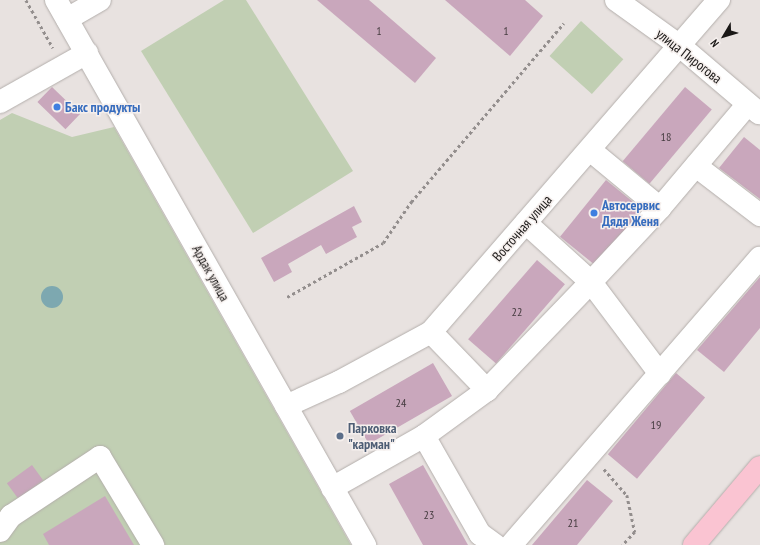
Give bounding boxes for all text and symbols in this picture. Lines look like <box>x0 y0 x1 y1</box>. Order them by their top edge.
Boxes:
north arrow <box>704 16 744 56</box>
house number: 1 <box>376 24 382 38</box>
house number: 1 <box>503 24 509 38</box>
street label: улица Пирогова <box>653 25 725 87</box>
text: N <box>707 37 722 50</box>
place label: Бакс продукты <box>65 99 141 115</box>
marker: Бакс продукты <box>52 102 62 112</box>
house number: 18 <box>661 130 671 144</box>
street label: Восточная улица <box>489 191 555 265</box>
place label: Автосервис Дядя Женя <box>602 197 660 230</box>
marker: Автосервис Дядя Женя <box>589 208 599 218</box>
street label: Ардак улица <box>189 242 233 304</box>
house number: 22 <box>512 305 522 319</box>
house number: 24 <box>396 396 406 410</box>
house number: 19 <box>651 418 661 432</box>
place label: Парковка "карман" <box>348 420 397 452</box>
marker: Парковка "карман" <box>335 431 345 441</box>
house number: 23 <box>424 508 434 522</box>
house number: 21 <box>568 516 578 530</box>

